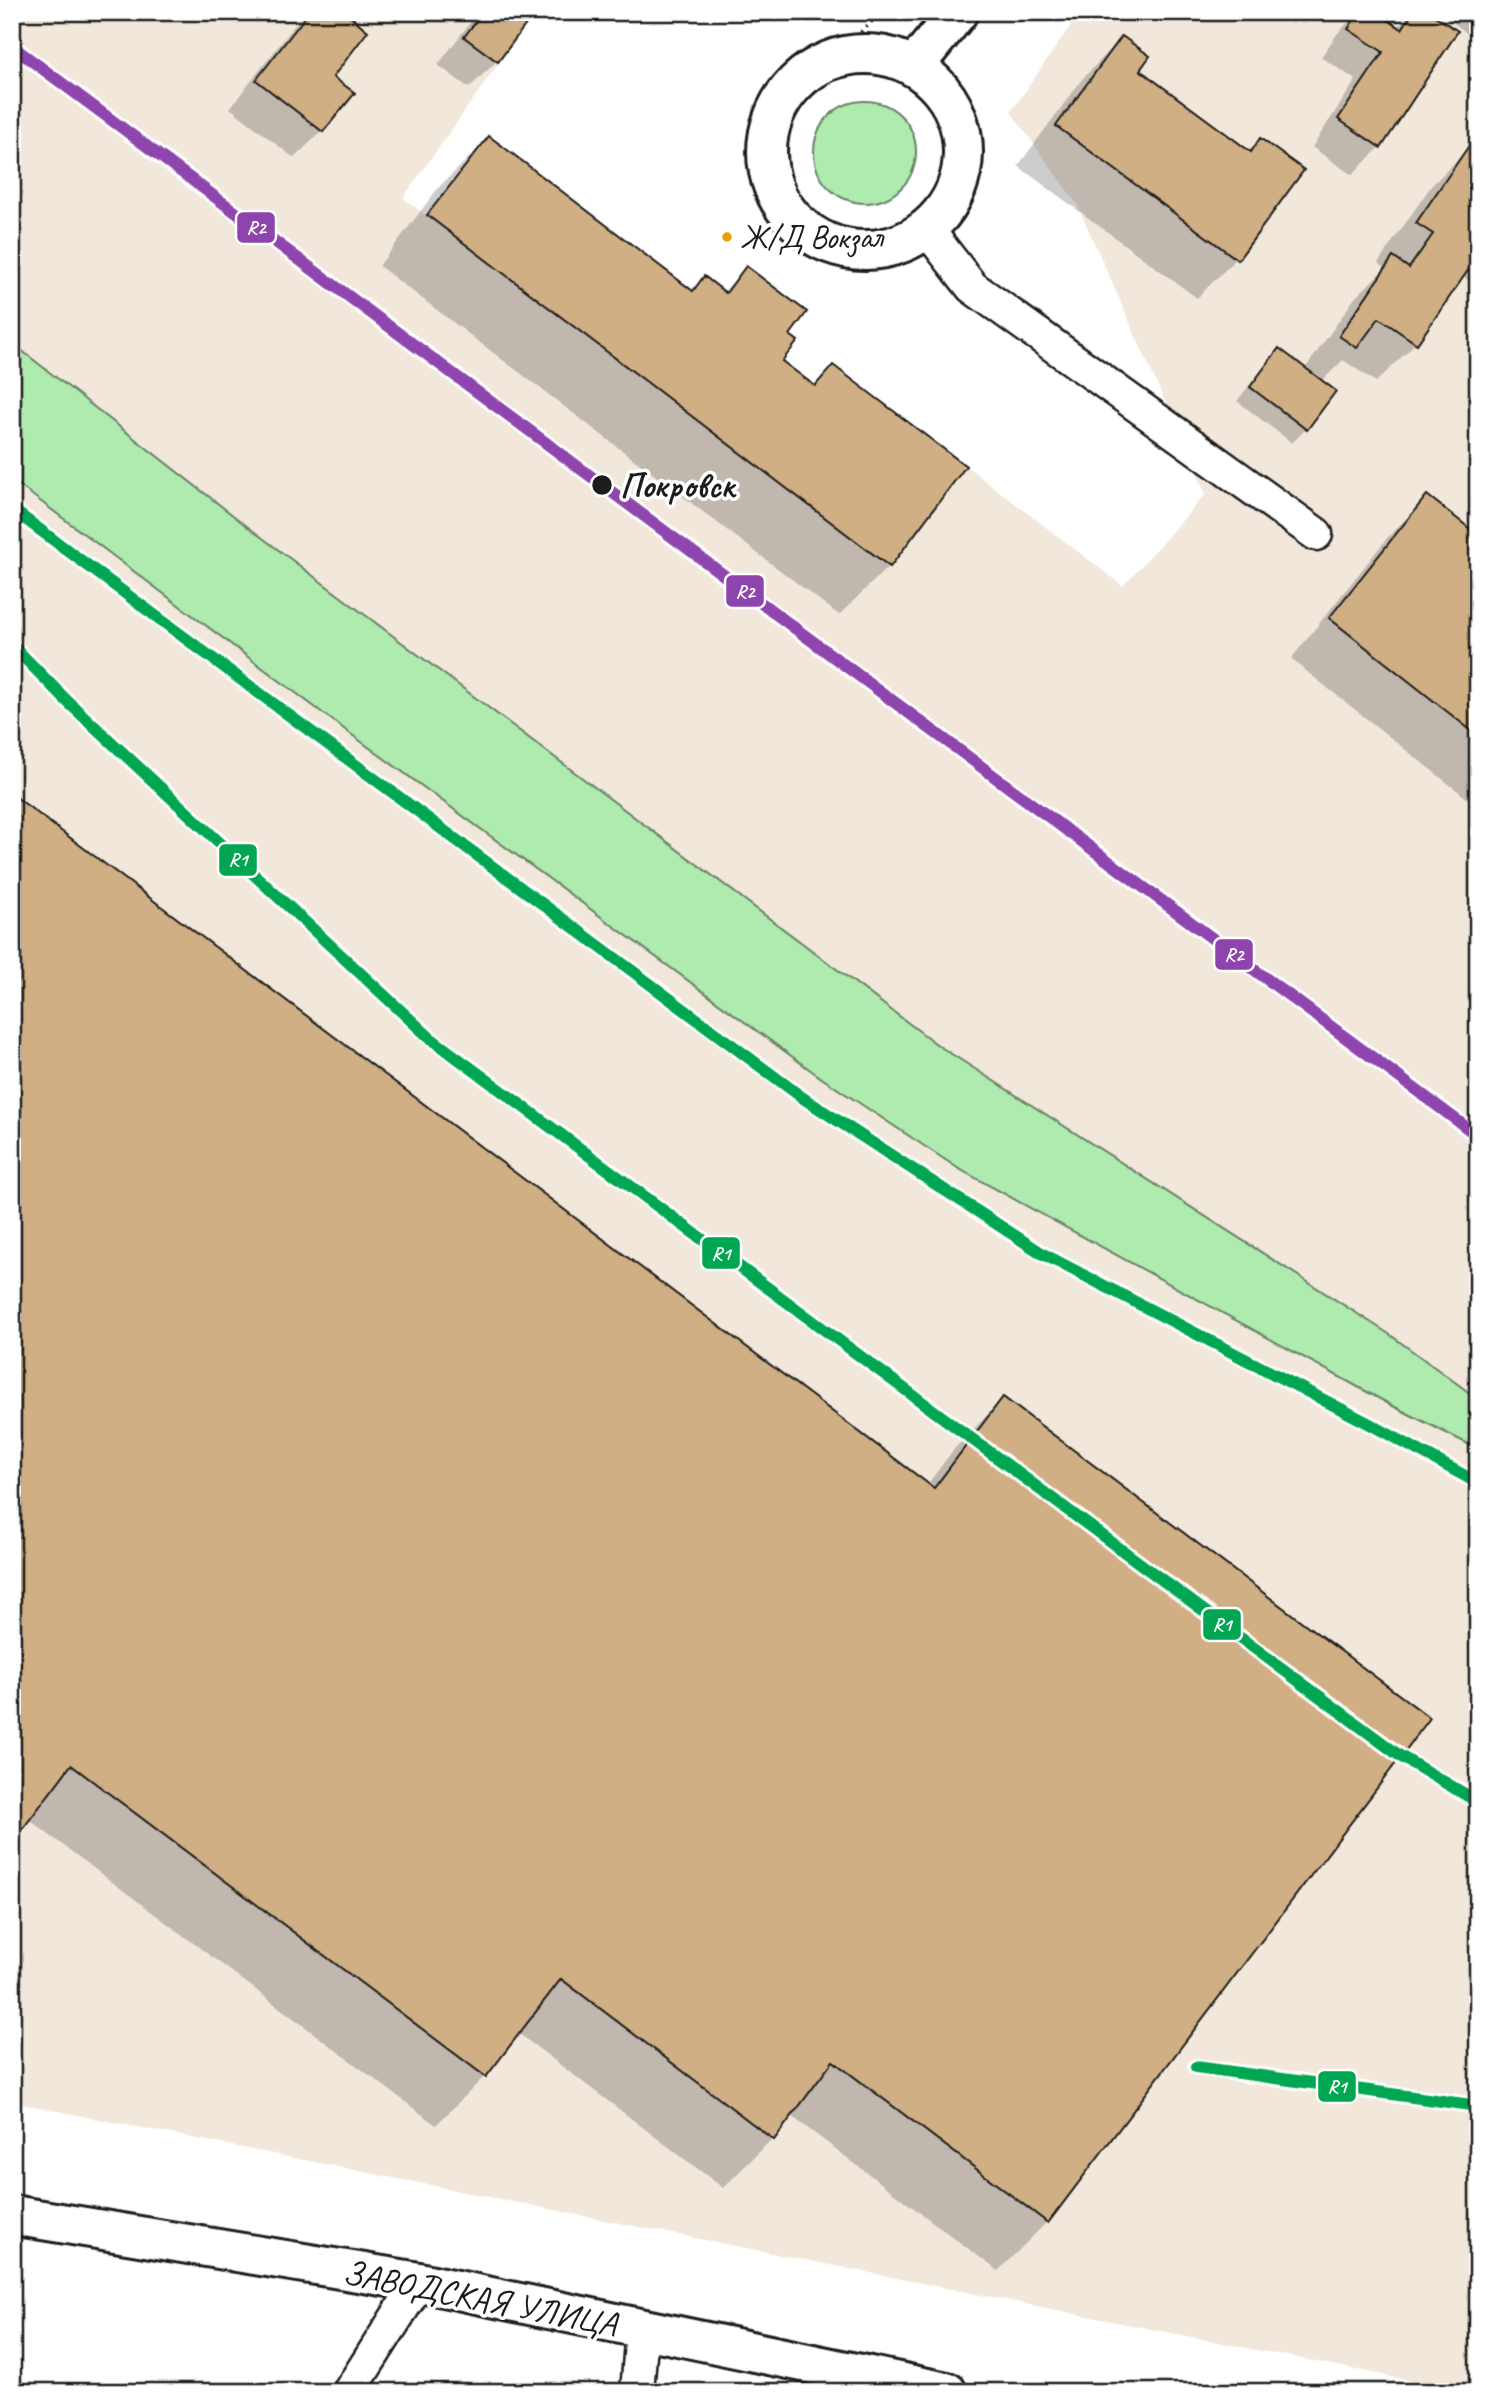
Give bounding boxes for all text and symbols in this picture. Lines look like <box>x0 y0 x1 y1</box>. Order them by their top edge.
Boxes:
line badge: R2 <box>236 211 276 244</box>
text: R2 <box>247 216 268 240</box>
place label: Ж/Д Вокзал <box>740 216 885 258</box>
marker: Ж/Д Вокзал <box>720 230 734 244</box>
place label: Покровск <box>620 463 737 508</box>
marker: Покровск <box>590 473 614 497</box>
line badge: R2 <box>725 574 765 608</box>
text: R2 <box>736 580 757 604</box>
line badge: R1 <box>218 843 258 877</box>
text: R1 <box>229 848 250 872</box>
line badge: R2 <box>1214 938 1254 971</box>
text: R2 <box>1225 943 1246 967</box>
line badge: R1 <box>701 1236 741 1270</box>
text: R1 <box>712 1242 733 1266</box>
line badge: R1 <box>1202 1608 1242 1641</box>
text: R1 <box>1213 1613 1234 1637</box>
line badge: R1 <box>1317 2070 1357 2103</box>
text: R1 <box>1328 2075 1349 2099</box>
street label: ЗАВОДСКАЯ УЛИЦА <box>339 2249 622 2347</box>

